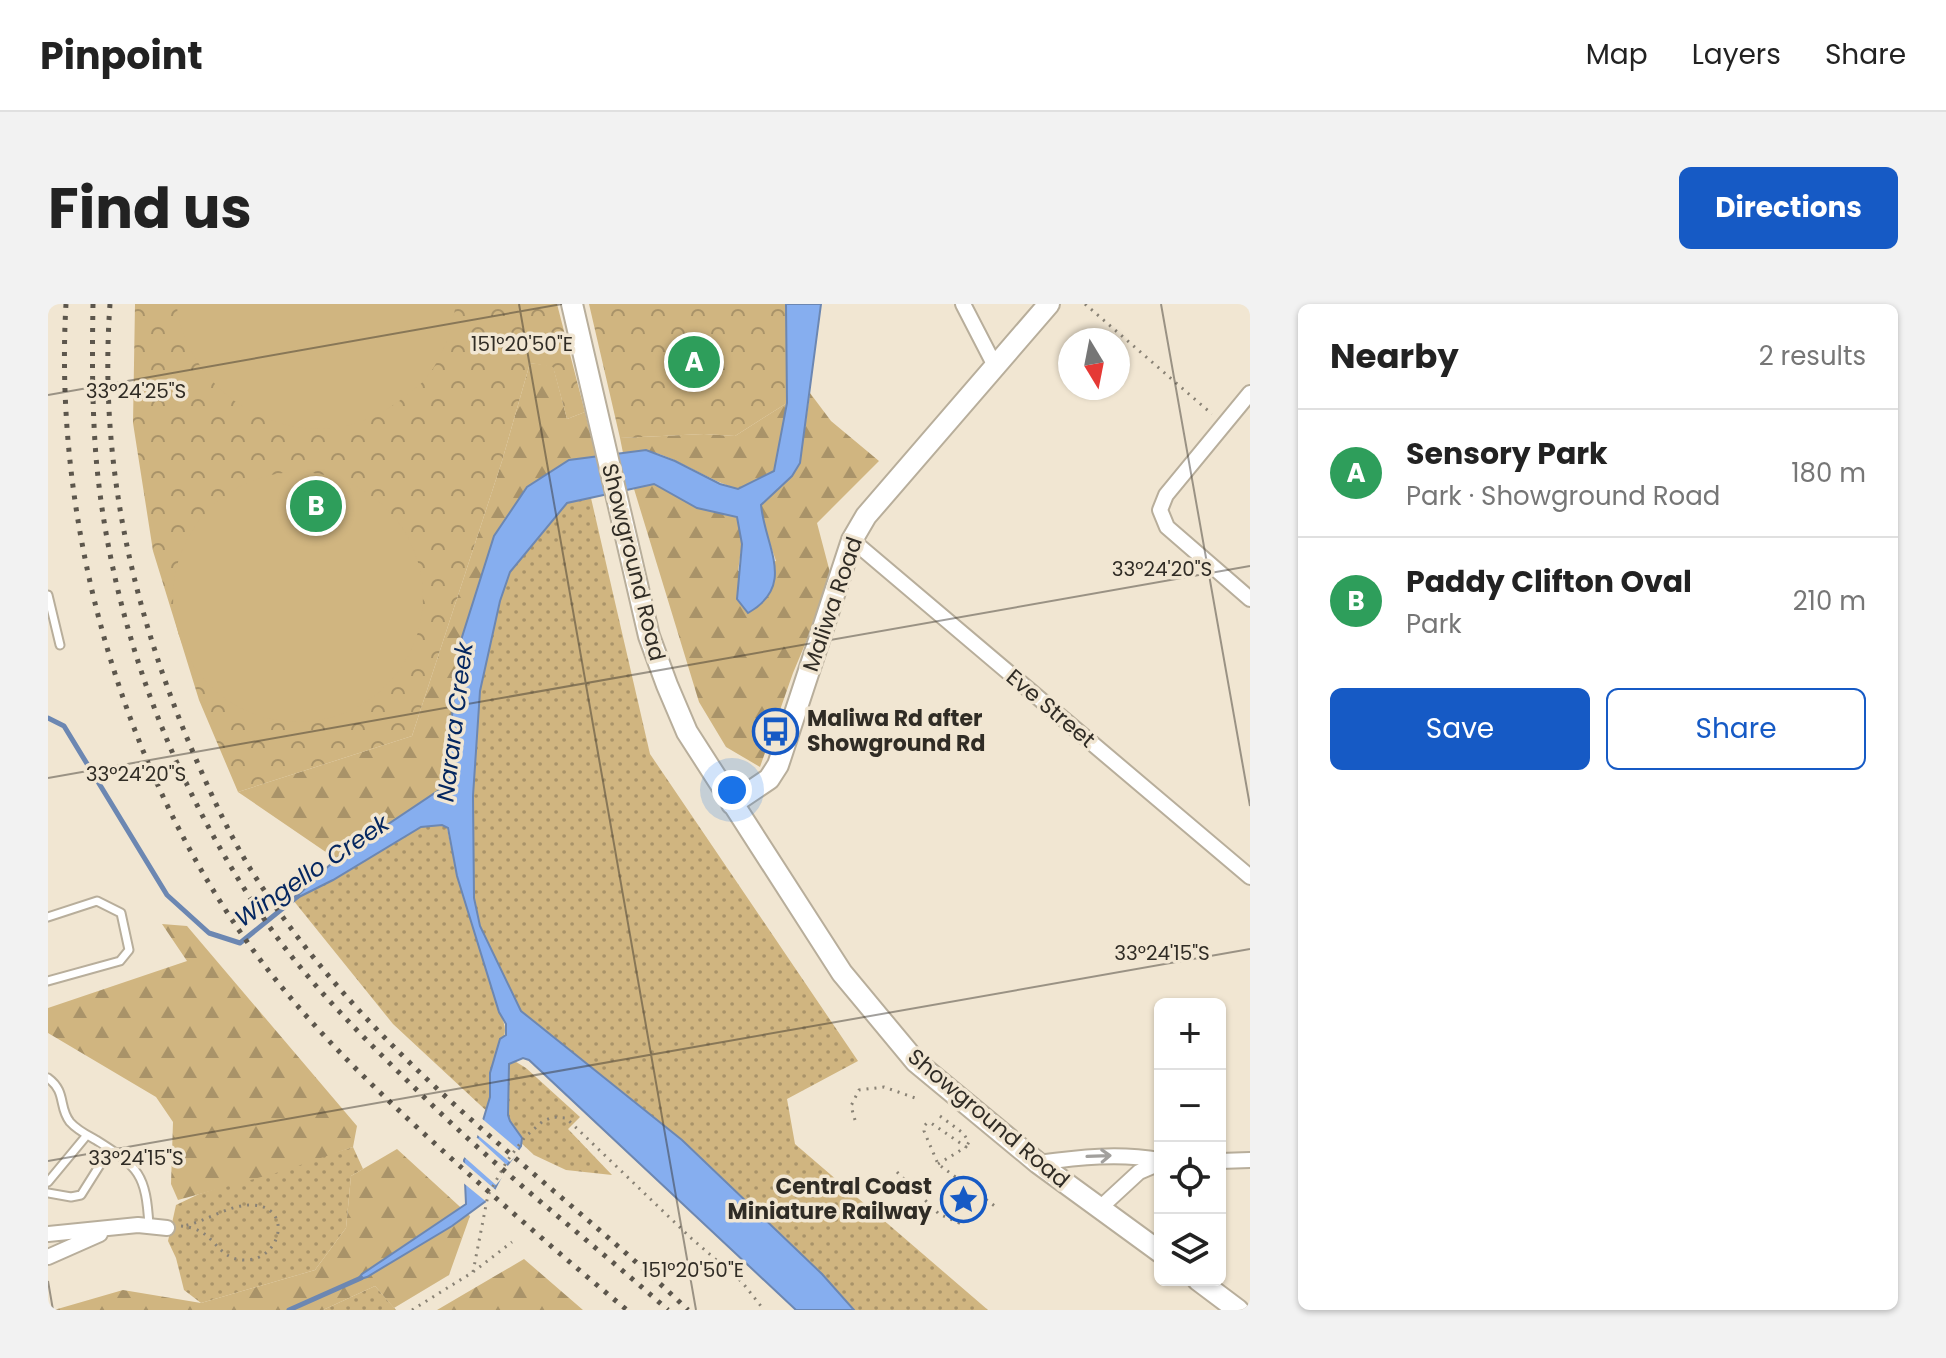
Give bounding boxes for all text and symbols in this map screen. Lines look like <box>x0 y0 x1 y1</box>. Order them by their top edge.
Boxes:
text: Pinpoint <box>40 29 203 82</box>
text: Map <box>1586 35 1648 74</box>
text: Layers <box>1692 35 1781 74</box>
text: Share <box>1825 35 1906 74</box>
button: Directions <box>1679 167 1898 249</box>
text: Find us <box>48 169 252 248</box>
north arrow <box>1058 328 1130 400</box>
text: 151°20'50"E <box>471 330 573 358</box>
pin: A <box>668 332 720 392</box>
text: Nearby <box>1330 332 1459 380</box>
text: 2 results <box>1759 338 1866 374</box>
text: 33°24'25"S <box>86 377 186 405</box>
text: Sensory Park <box>1406 432 1608 475</box>
text: A <box>1346 455 1366 491</box>
text: 180 m <box>1791 455 1866 491</box>
street label: Showground Road <box>594 460 673 664</box>
pin: B <box>290 476 342 536</box>
text: Park · Showground Road <box>1406 478 1720 514</box>
street label: Maliwa Road <box>795 533 870 676</box>
text: 33°24'20"S <box>1112 555 1212 583</box>
text: Paddy Clifton Oval <box>1406 560 1692 603</box>
text: B <box>1347 583 1365 619</box>
text: 210 m <box>1793 583 1866 619</box>
text: Park <box>1406 606 1462 642</box>
water label: Narara Creek <box>428 639 481 803</box>
street label: Eve Street <box>1000 662 1102 755</box>
button: Save <box>1330 688 1590 770</box>
button: Share <box>1606 688 1866 770</box>
place label: Maliwa Rd after Showground Rd <box>807 703 985 759</box>
bus stop icon: Maliwa Rd after Showground Rd <box>752 707 800 755</box>
text: 33°24'20"S <box>86 760 186 788</box>
your location <box>712 770 752 810</box>
water label: Wingello Creek <box>228 806 397 935</box>
text: 33°24'15"S <box>1114 939 1210 967</box>
map controls <box>1154 998 1226 1286</box>
button: + <box>1154 998 1226 1070</box>
street label: Showground Road <box>901 1041 1076 1195</box>
button: − <box>1154 1070 1226 1142</box>
button: locate <box>1154 1142 1226 1214</box>
text: 33°24'15"S <box>88 1144 184 1172</box>
one-way arrow <box>1085 1149 1112 1164</box>
place label: Central Coast Miniature Railway <box>728 1171 932 1227</box>
place icon: Central Coast Miniature Railway <box>939 1175 987 1223</box>
button: layers <box>1154 1214 1226 1286</box>
text: 151°20'50"E <box>642 1256 744 1284</box>

